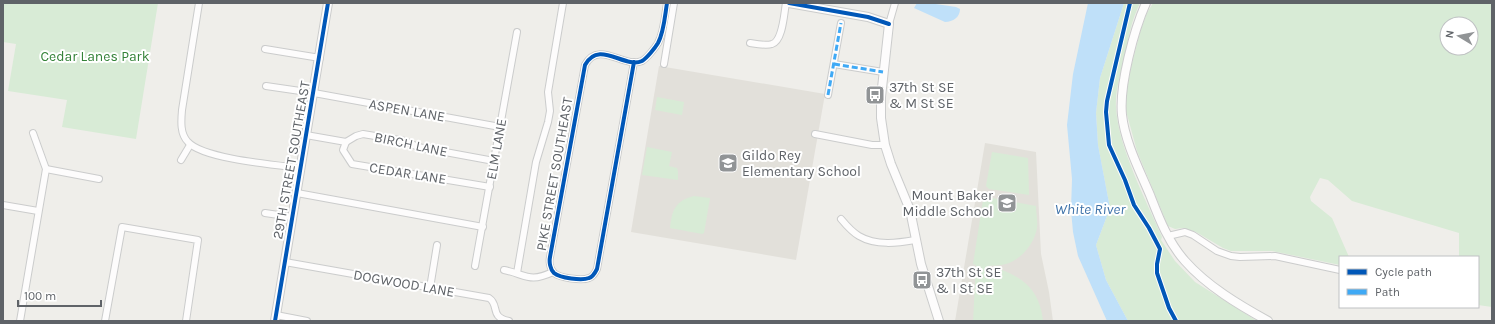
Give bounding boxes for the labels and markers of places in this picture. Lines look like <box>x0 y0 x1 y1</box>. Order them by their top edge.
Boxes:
place label: 37th St SE & M St SE <box>889 79 954 112</box>
bus stop icon: 37th St SE & M St SE <box>864 84 886 106</box>
place label: Gildo Rey Elementary School <box>742 147 861 180</box>
school or university icon: Gildo Rey Elementary School <box>717 152 739 174</box>
place label: Mount Baker Middle School <box>903 187 994 220</box>
school or university icon: Mount Baker Middle School <box>996 192 1018 214</box>
place label: 37th St SE & I St SE <box>936 264 1001 297</box>
bus stop icon: 37th St SE & I St SE <box>911 269 933 291</box>

